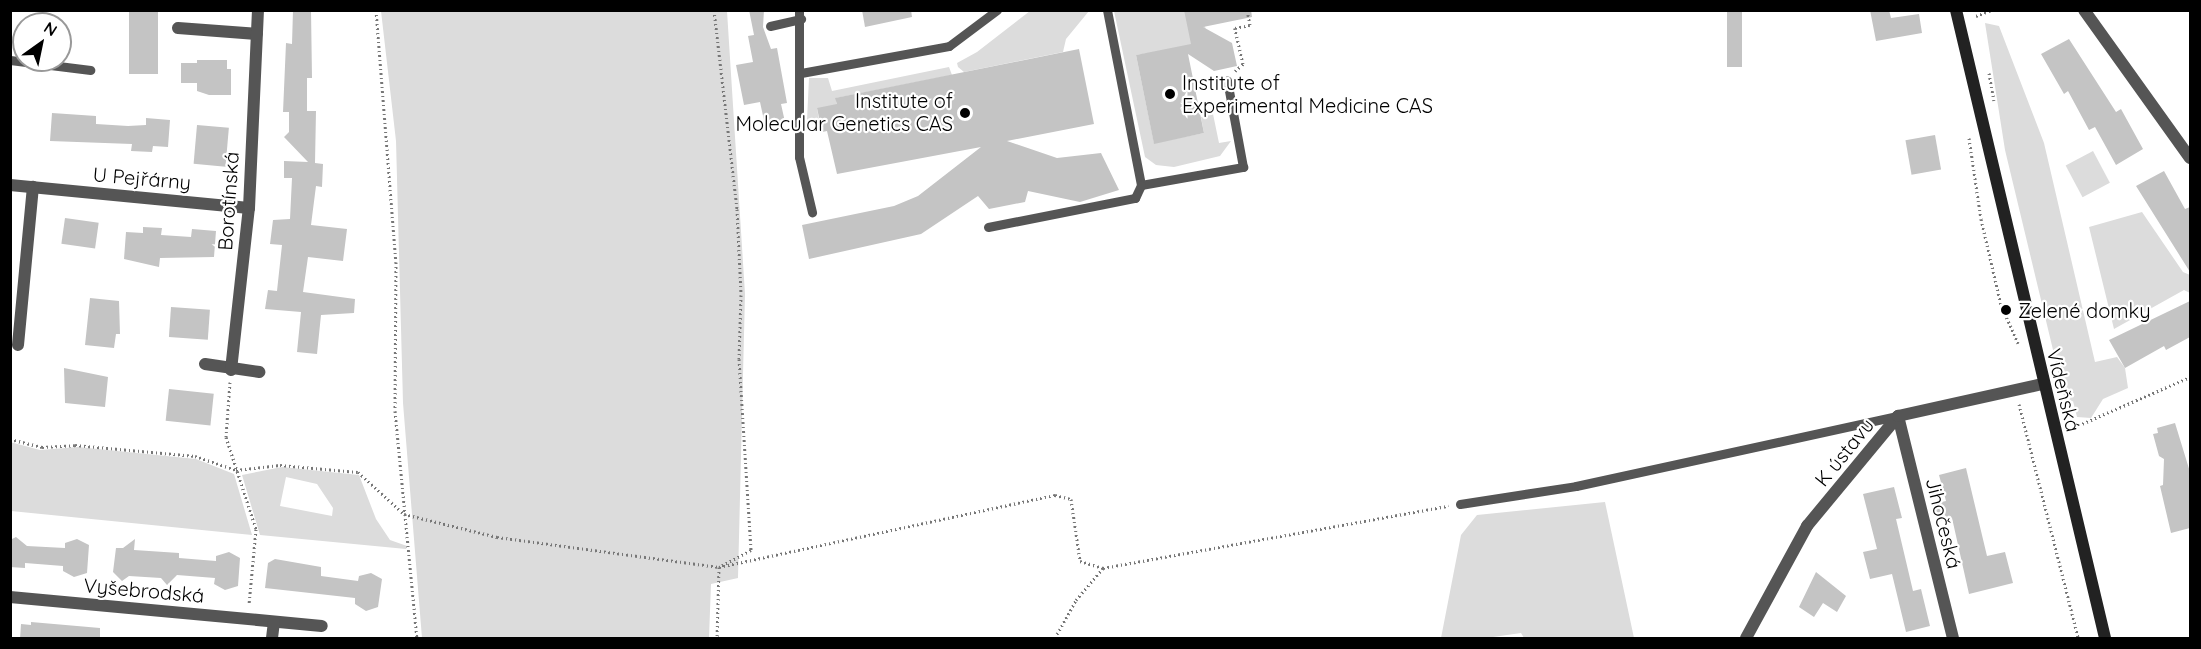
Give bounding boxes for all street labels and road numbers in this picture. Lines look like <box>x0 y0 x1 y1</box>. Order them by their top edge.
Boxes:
street label: Borotínská <box>213 151 243 251</box>
street label: U Pejřárny <box>92 162 192 194</box>
street label: Vídeňská <box>2042 346 2086 434</box>
street label: K ústavu <box>1809 413 1879 491</box>
street label: Jihočeská <box>1921 475 1967 571</box>
street label: Vyšebrodská <box>83 573 205 607</box>

